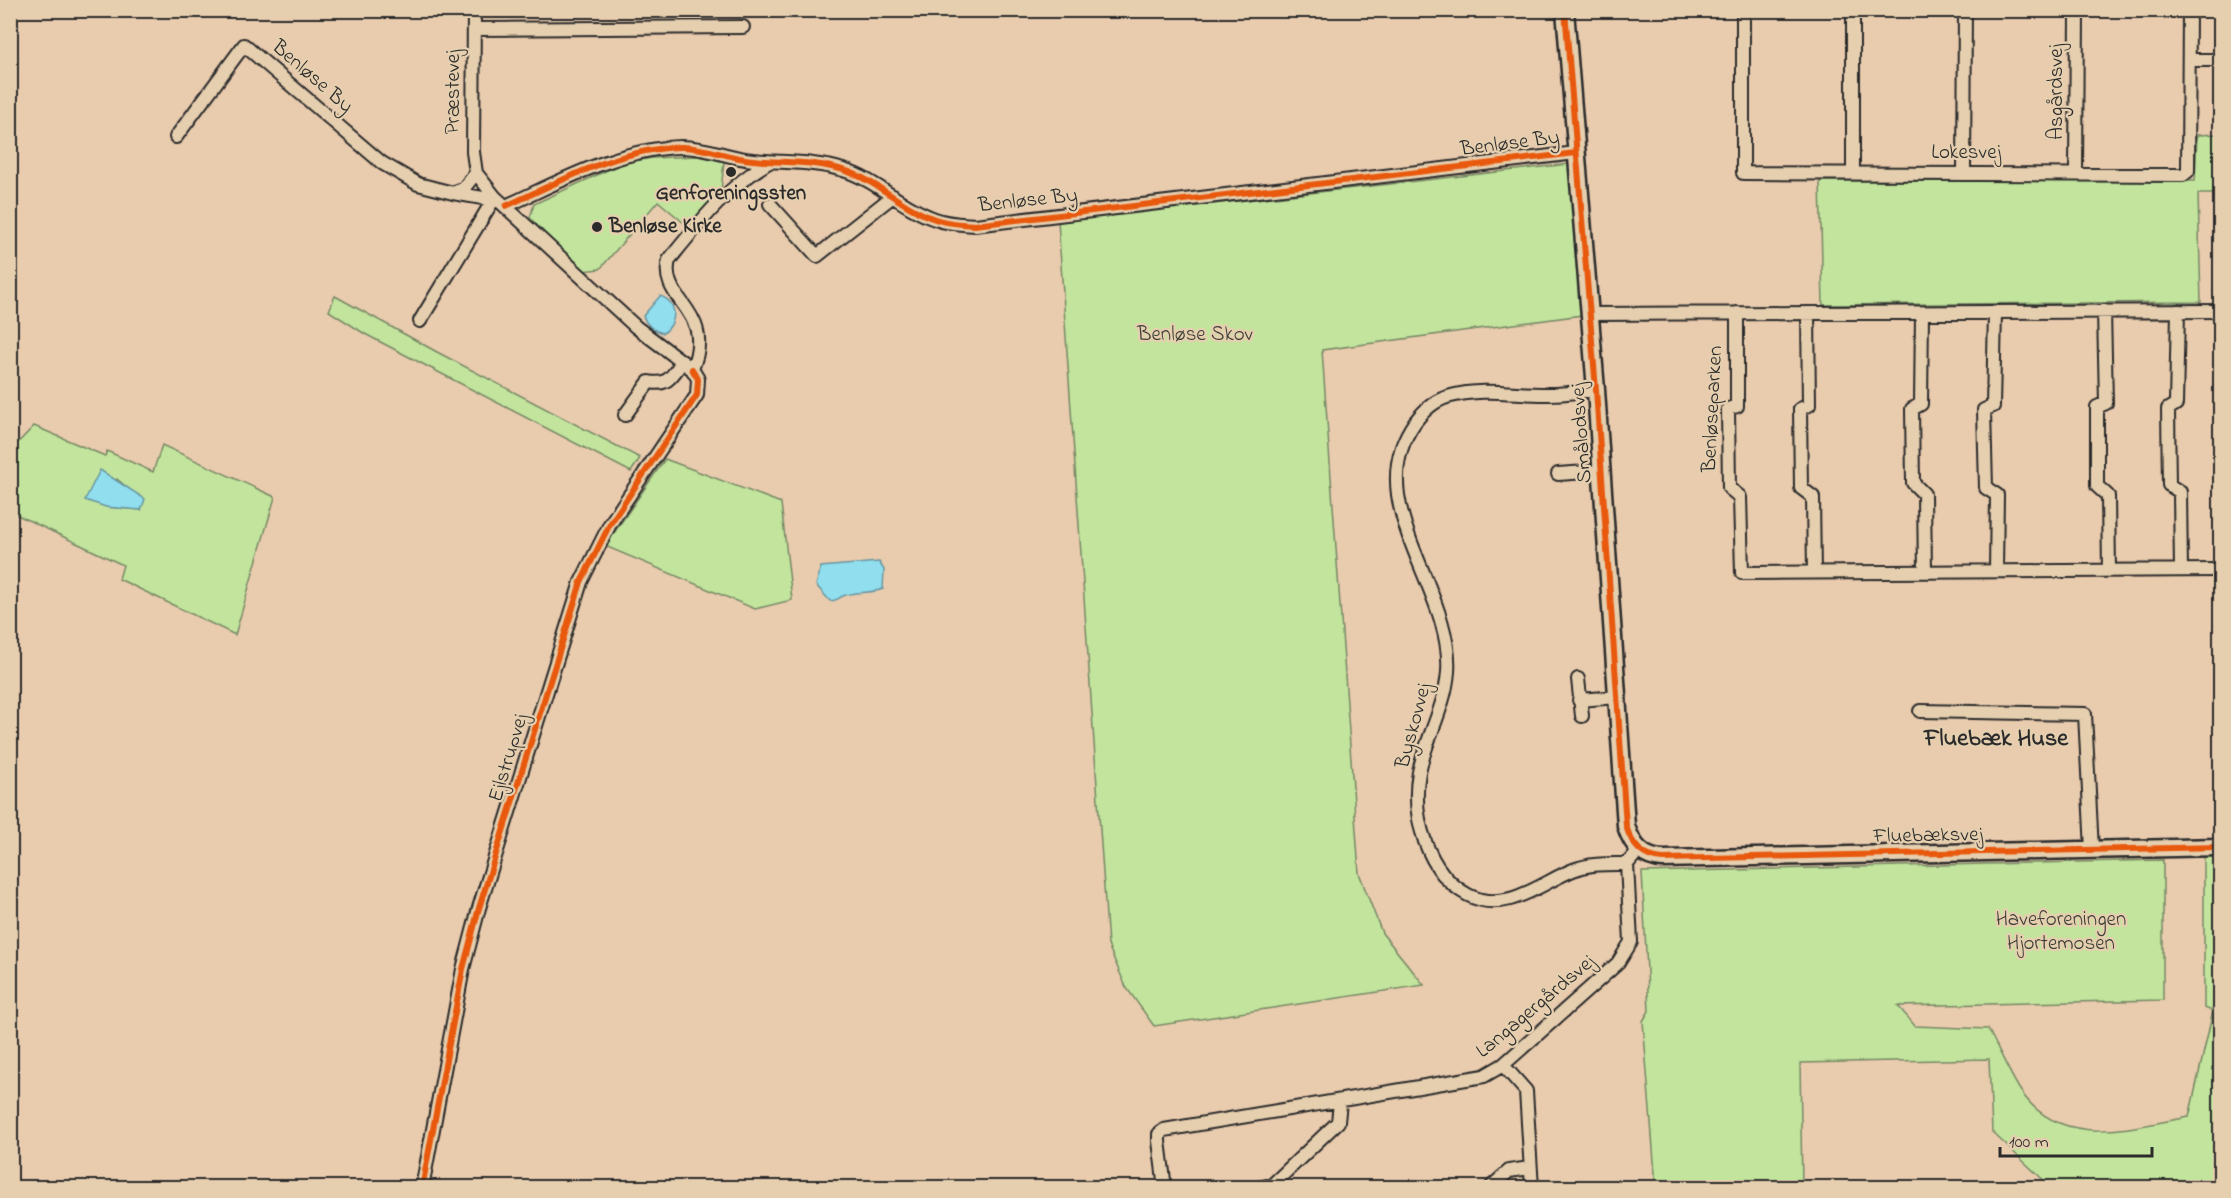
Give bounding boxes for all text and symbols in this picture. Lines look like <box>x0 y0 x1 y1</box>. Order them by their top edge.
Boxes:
street label: Benløse By <box>263 32 359 122</box>
street label: Asgårdsvej <box>2042 43 2074 140</box>
street label: Præstevej <box>439 49 469 134</box>
street label: Benløse By <box>1458 123 1561 167</box>
street label: Lokesvej <box>1931 138 2002 168</box>
marker: Genforeningssten <box>724 165 738 179</box>
place label: Genforeningssten <box>656 179 806 211</box>
street label: Benløse By <box>976 181 1079 223</box>
place label: Benløse Kirke <box>608 212 722 242</box>
marker: Benløse Kirke <box>590 220 604 234</box>
park label: Benløse Skov <box>1136 320 1254 350</box>
street label: Benløseparken <box>1695 345 1731 474</box>
street label: Smålodsvej <box>1563 381 1600 484</box>
street label: Byskovvej <box>1388 679 1442 773</box>
street label: Ejlstrupvej <box>481 710 537 806</box>
district label: Fluebæk Huse <box>1923 722 2069 757</box>
street label: Fluebæksvej <box>1872 820 1984 852</box>
park label: Haveforeningen Hjortemosen <box>1996 905 2126 959</box>
street label: Langagergårdsvej <box>1470 948 1604 1068</box>
scale bar <box>2000 1120 2152 1158</box>
text: 100 m <box>2009 1130 2049 1156</box>

